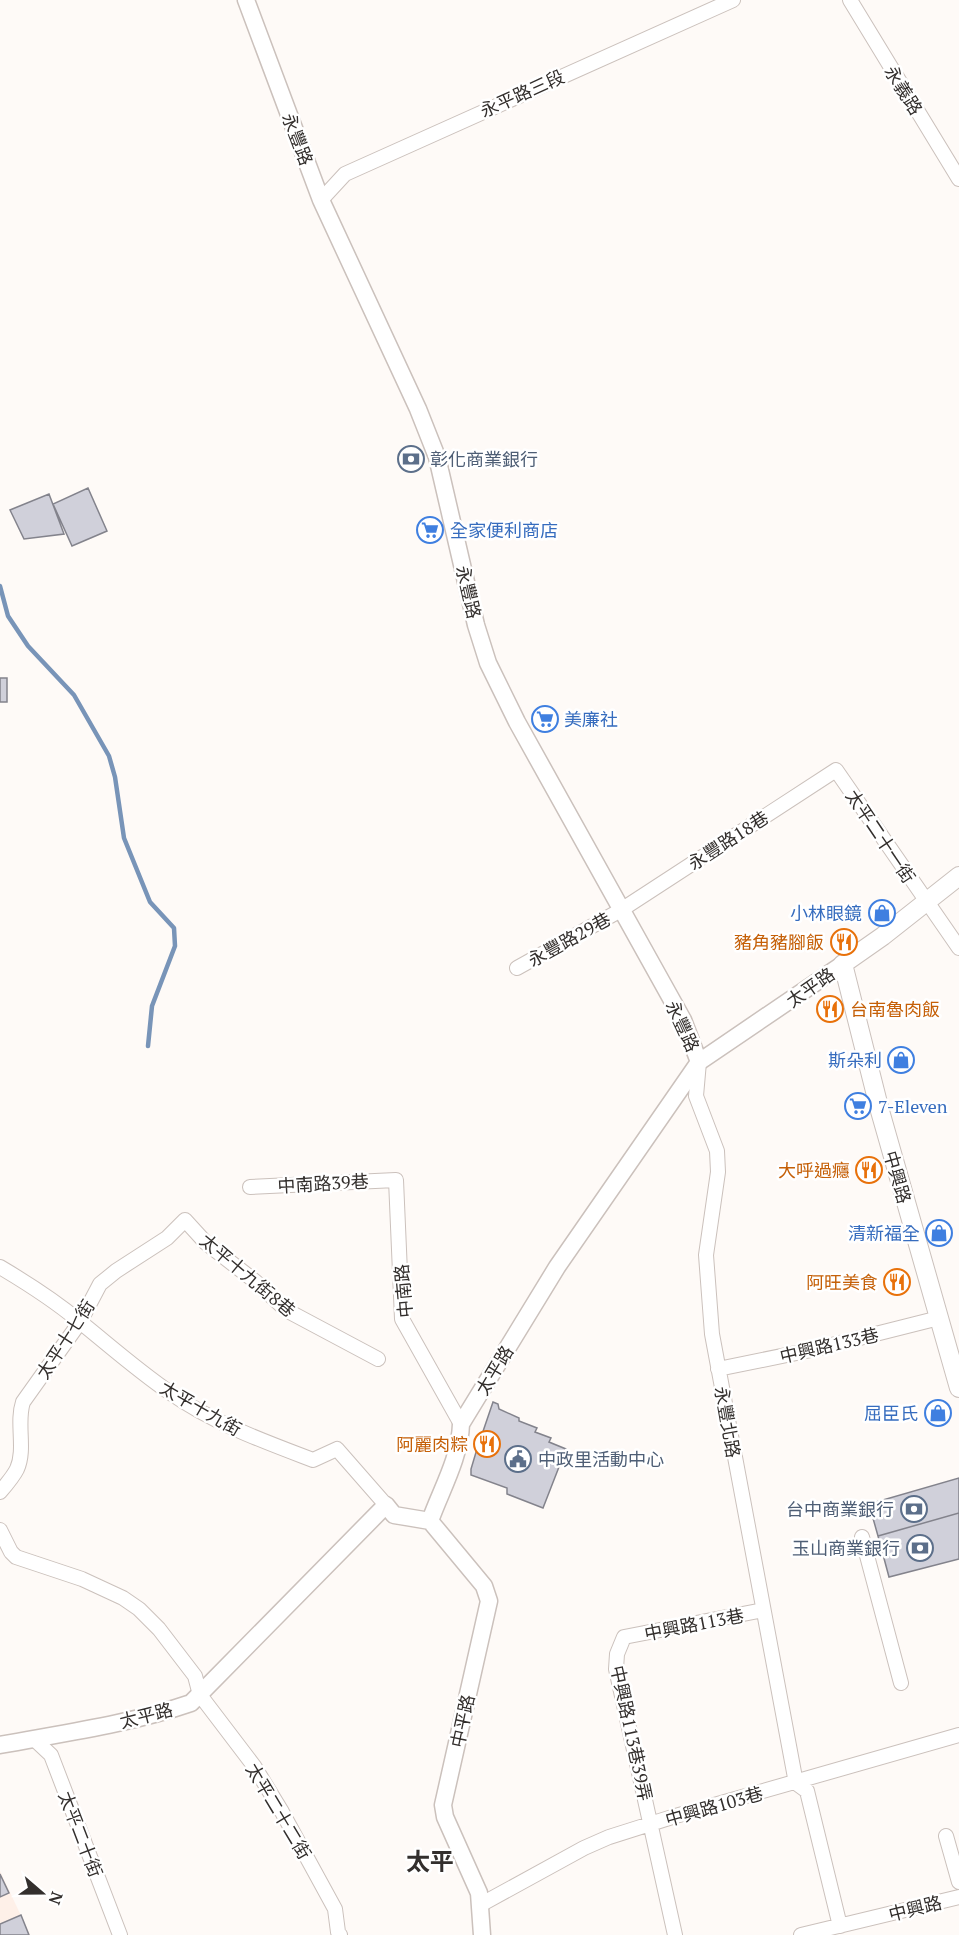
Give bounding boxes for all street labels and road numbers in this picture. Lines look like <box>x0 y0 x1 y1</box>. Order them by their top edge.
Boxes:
street label: 永義路 <box>880 61 928 119</box>
street label: 永平路三段 <box>476 64 568 122</box>
street label: 永豐路 <box>277 109 319 169</box>
street label: 永豐路 <box>451 563 487 621</box>
street label: 太平二十一街 <box>841 785 921 887</box>
street label: 永豐路18巷 <box>683 805 773 875</box>
street label: 永豐路29巷 <box>523 906 615 972</box>
street label: 太平路 <box>781 962 839 1012</box>
street label: 永豐路 <box>661 996 705 1056</box>
street label: 中興路 <box>879 1148 917 1206</box>
street label: 中南路39巷 <box>277 1169 369 1197</box>
street label: 太平十九街8巷 <box>195 1228 301 1322</box>
street label: 中南路 <box>389 1263 417 1319</box>
street label: 太平十七街 <box>30 1295 100 1383</box>
street label: 中興路133巷 <box>777 1322 881 1368</box>
street label: 太平路 <box>470 1341 518 1399</box>
street label: 太平十九街 <box>156 1375 246 1441</box>
street label: 永豐北路 <box>710 1384 746 1460</box>
street label: 中興路113巷 <box>642 1603 746 1645</box>
street label: 中興路113巷39弄 <box>606 1663 658 1803</box>
street label: 中平路 <box>445 1692 479 1750</box>
street label: 太平路 <box>117 1697 175 1733</box>
street label: 太平二十二街 <box>241 1759 317 1863</box>
street label: 中興路103巷 <box>662 1781 766 1831</box>
street label: 太平二十街 <box>54 1788 108 1880</box>
street label: 中興路 <box>886 1890 944 1926</box>

